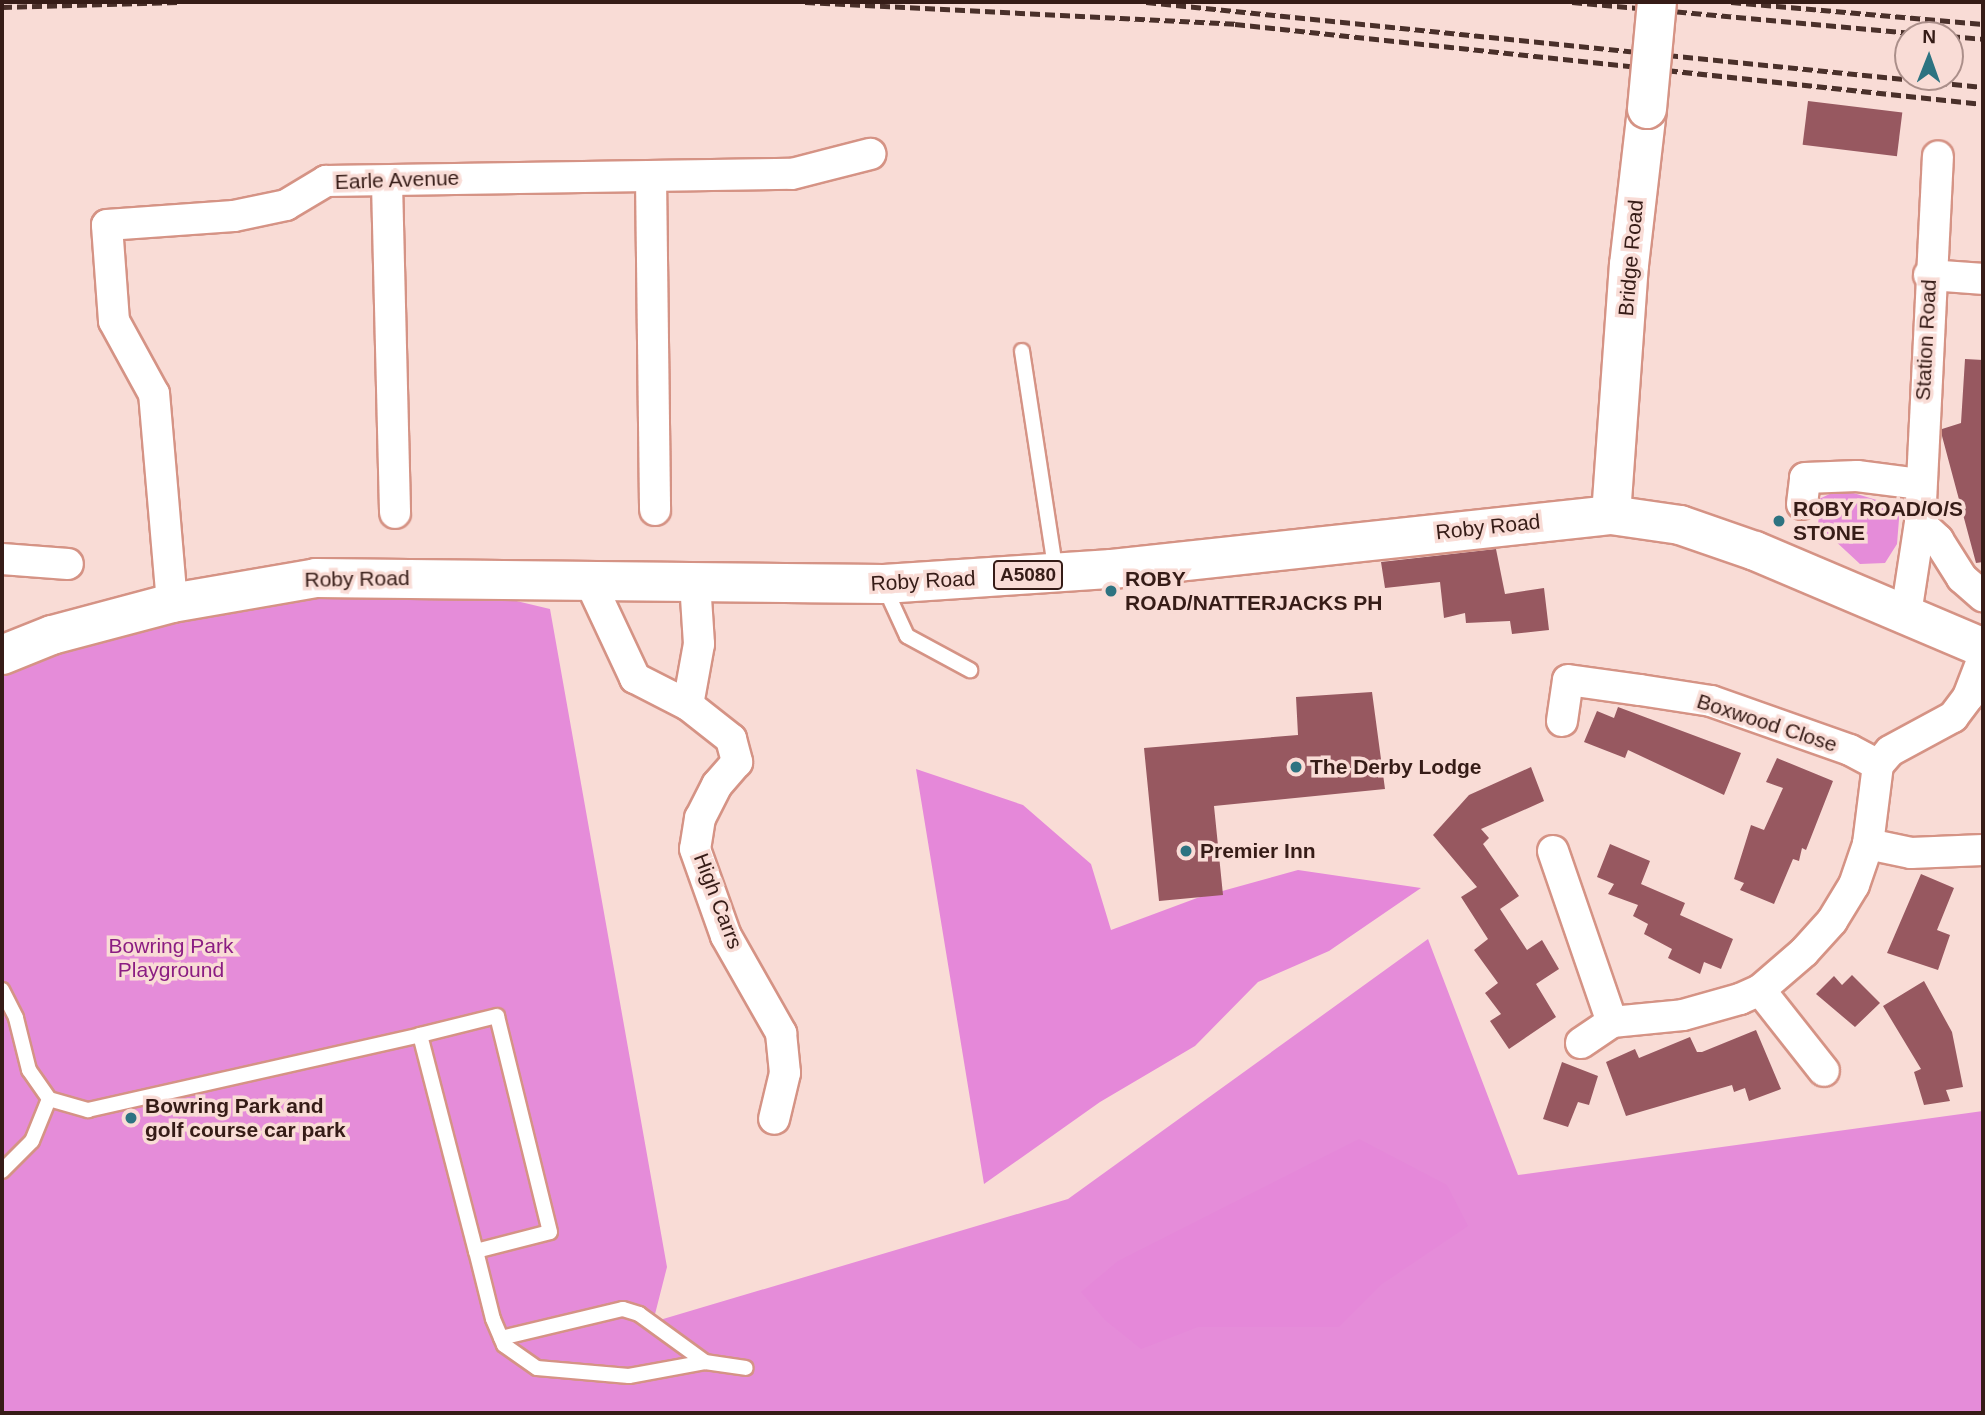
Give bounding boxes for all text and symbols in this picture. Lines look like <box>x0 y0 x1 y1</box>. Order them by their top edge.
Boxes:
north arrow <box>1894 21 1964 91</box>
text: N <box>1922 26 1936 47</box>
street label: Earle Avenue <box>334 165 460 195</box>
street label: Bridge Road <box>1613 199 1649 317</box>
street label: Station Road <box>1910 279 1942 401</box>
place label: ROBY ROAD/O/S STONE <box>1793 496 1963 546</box>
street label: Roby Road <box>1434 509 1542 545</box>
marker: ROBY ROAD/O/S STONE <box>1771 513 1787 529</box>
road number: A5080 <box>993 560 1063 590</box>
street label: Roby Road <box>304 565 410 593</box>
street label: Roby Road <box>870 566 976 596</box>
place label: ROBY ROAD/NATTERJACKS PH <box>1125 566 1382 616</box>
marker: ROBY ROAD/NATTERJACKS PH <box>1103 583 1119 599</box>
street label: Boxwood Close <box>1694 688 1840 758</box>
place label: The Derby Lodge <box>1310 754 1482 780</box>
marker: The Derby Lodge <box>1288 759 1304 775</box>
place label: Premier Inn <box>1200 838 1316 864</box>
marker: Premier Inn <box>1178 843 1194 859</box>
street label: High Carrs <box>688 850 748 952</box>
park label: Bowring Park Playground <box>109 933 233 983</box>
place label: Bowring Park and golf course car park <box>145 1093 346 1143</box>
marker: Bowring Park and golf course car park <box>123 1110 139 1126</box>

